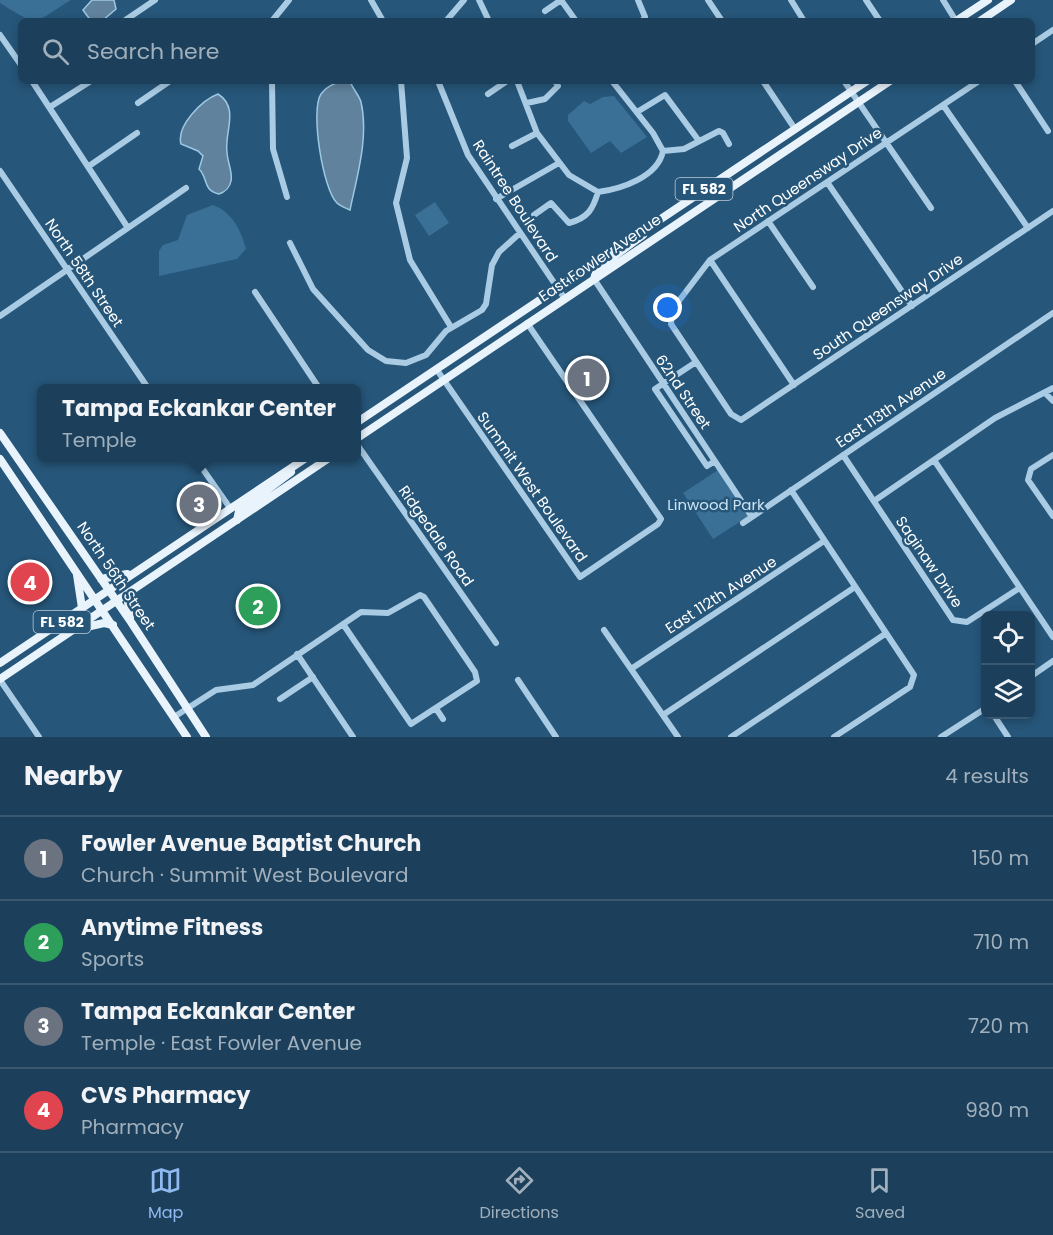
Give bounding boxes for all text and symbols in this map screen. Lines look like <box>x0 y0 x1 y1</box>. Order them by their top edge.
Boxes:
search box <box>18 18 1035 84</box>
icon: search <box>39 35 72 68</box>
text: Search here <box>87 36 220 67</box>
street label: North Queensway Drive <box>729 122 886 237</box>
street label: Raintree Boulevard <box>468 136 563 266</box>
road number: FL 582 <box>676 178 732 200</box>
street label: East Fowler Avenue <box>534 209 665 306</box>
street label: North 58th Street <box>40 214 129 331</box>
street label: South Queensway Drive <box>808 248 967 365</box>
your location <box>653 293 682 322</box>
street label: 62nd Street <box>651 350 716 433</box>
pin: 1 <box>568 356 606 400</box>
street label: East 113th Avenue <box>831 363 950 452</box>
popup <box>37 384 361 462</box>
text: Tampa Eckankar Center <box>62 393 336 424</box>
street label: Summit West Boulevard <box>472 407 592 566</box>
text: Temple <box>62 426 137 454</box>
street label: Ridgedale Road <box>394 481 479 590</box>
pin: 3 <box>180 482 218 526</box>
park label: Linwood Park <box>667 494 765 515</box>
street label: Saginaw Drive <box>891 512 968 612</box>
street label: North 56th Street <box>72 517 161 634</box>
street label: East 112th Avenue <box>661 551 780 638</box>
pin: 4 <box>10 560 50 604</box>
pin: 2 <box>238 584 278 628</box>
road number: FL 582 <box>34 611 90 633</box>
map controls <box>981 611 1035 719</box>
button: locate <box>981 611 1035 665</box>
button: layers <box>981 665 1035 719</box>
text: Nearby <box>24 758 122 794</box>
text: 4 results <box>945 762 1029 790</box>
text: Fowler Avenue Baptist Church <box>81 828 421 859</box>
text: 1 <box>40 844 47 872</box>
text: 150 m <box>972 844 1029 872</box>
text: Church · Summit West Boulevard <box>81 861 409 889</box>
text: Anytime Fitness <box>81 912 263 943</box>
text: 2 <box>38 928 49 956</box>
text: 710 m <box>973 928 1029 956</box>
text: Sports <box>81 945 144 973</box>
text: Tampa Eckankar Center <box>81 996 355 1027</box>
text: 3 <box>37 1012 50 1040</box>
text: 720 m <box>968 1012 1029 1040</box>
text: Temple · East Fowler Avenue <box>81 1029 362 1057</box>
text: CVS Pharmacy <box>81 1080 250 1111</box>
text: 4 <box>37 1096 50 1124</box>
text: 980 m <box>965 1096 1029 1124</box>
text: Pharmacy <box>81 1113 184 1141</box>
tab: Map <box>148 1164 183 1225</box>
tab: Directions <box>480 1164 559 1225</box>
tab: Saved <box>855 1164 905 1225</box>

